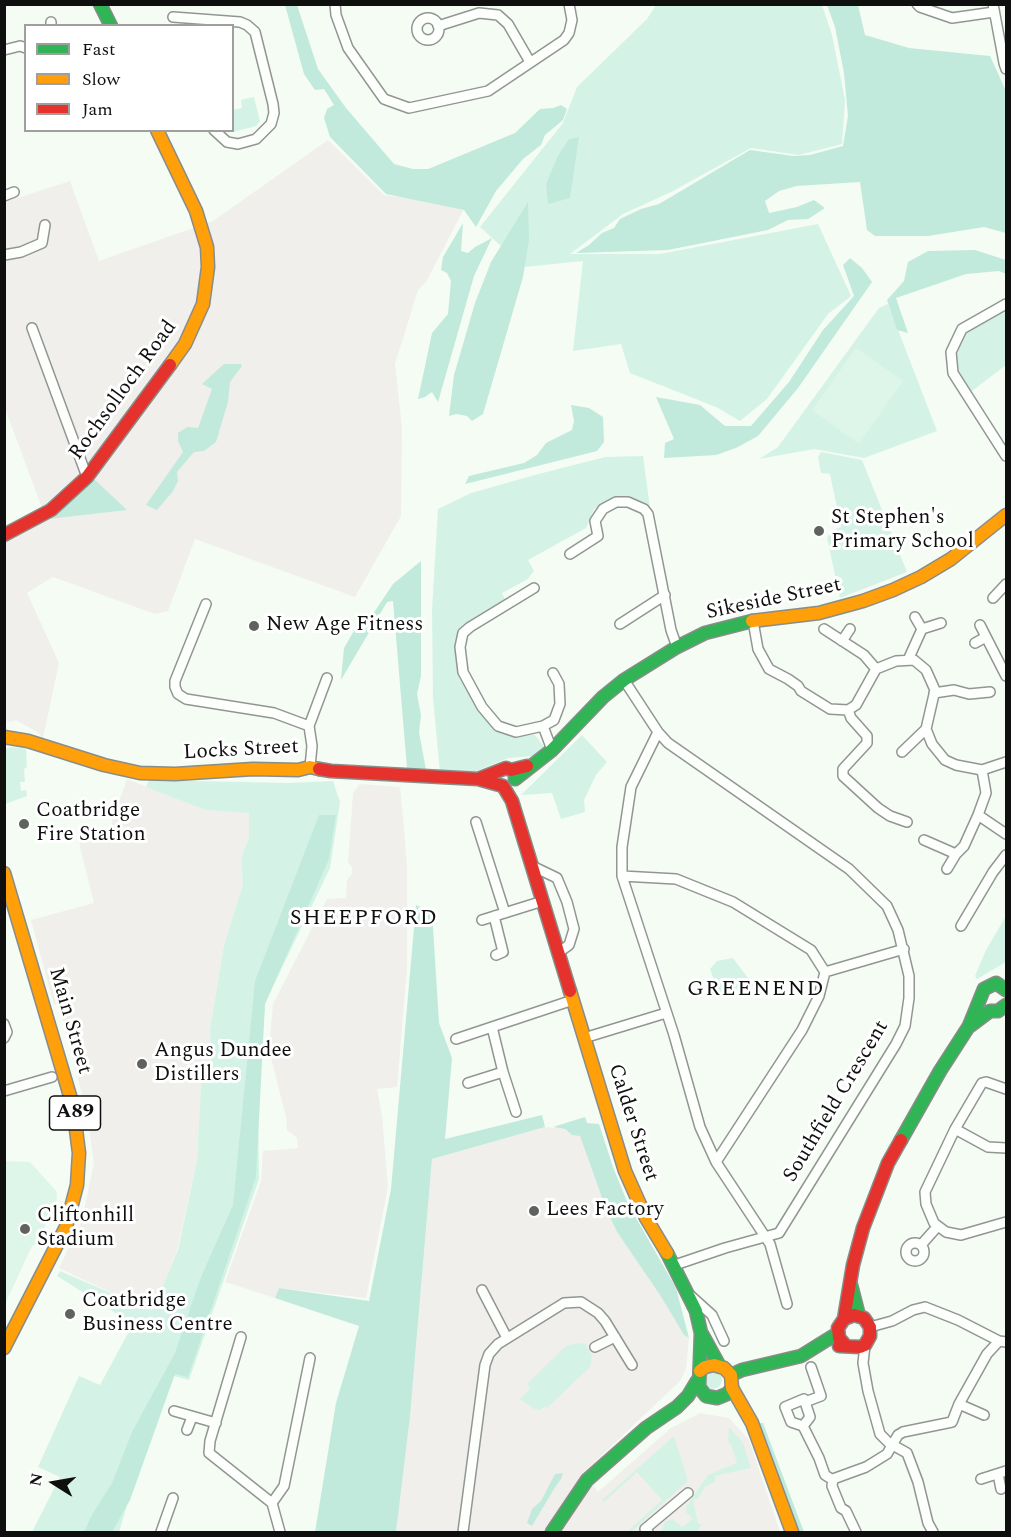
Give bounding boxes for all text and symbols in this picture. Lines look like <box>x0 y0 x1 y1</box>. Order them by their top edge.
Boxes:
legend <box>24 24 234 132</box>
text: Fast <box>82 36 115 63</box>
text: Slow <box>82 66 120 93</box>
text: Jam <box>82 96 113 123</box>
street label: Rochsolloch Road <box>65 316 183 466</box>
place label: St Stephen's Primary School <box>831 506 974 556</box>
marker: St Stephen's Primary School <box>812 524 826 538</box>
street label: Sikeside Street <box>704 573 844 627</box>
place label: New Age Fitness <box>266 613 423 639</box>
marker: New Age Fitness <box>247 619 261 633</box>
street label: Locks Street <box>183 735 299 767</box>
place label: Coatbridge Fire Station <box>36 799 146 849</box>
marker: Coatbridge Fire Station <box>17 817 31 831</box>
district label: SHEEPFORD <box>290 907 438 933</box>
street label: Main Street <box>42 965 96 1077</box>
district label: GREENEND <box>687 978 825 1004</box>
street label: Southfield Crescent <box>779 1017 895 1187</box>
place label: Angus Dundee Distillers <box>154 1039 292 1089</box>
marker: Angus Dundee Distillers <box>135 1057 149 1071</box>
street label: Calder Street <box>601 1061 663 1185</box>
road number: A89 <box>50 1096 100 1130</box>
place label: Lees Factory <box>546 1198 664 1224</box>
place label: Cliftonhill Stadium <box>37 1204 134 1254</box>
marker: Lees Factory <box>527 1204 541 1218</box>
marker: Cliftonhill Stadium <box>18 1222 32 1236</box>
place label: Coatbridge Business Centre <box>82 1289 233 1339</box>
marker: Coatbridge Business Centre <box>63 1307 77 1321</box>
north arrow <box>24 1453 84 1513</box>
text: N <box>23 1471 49 1488</box>

